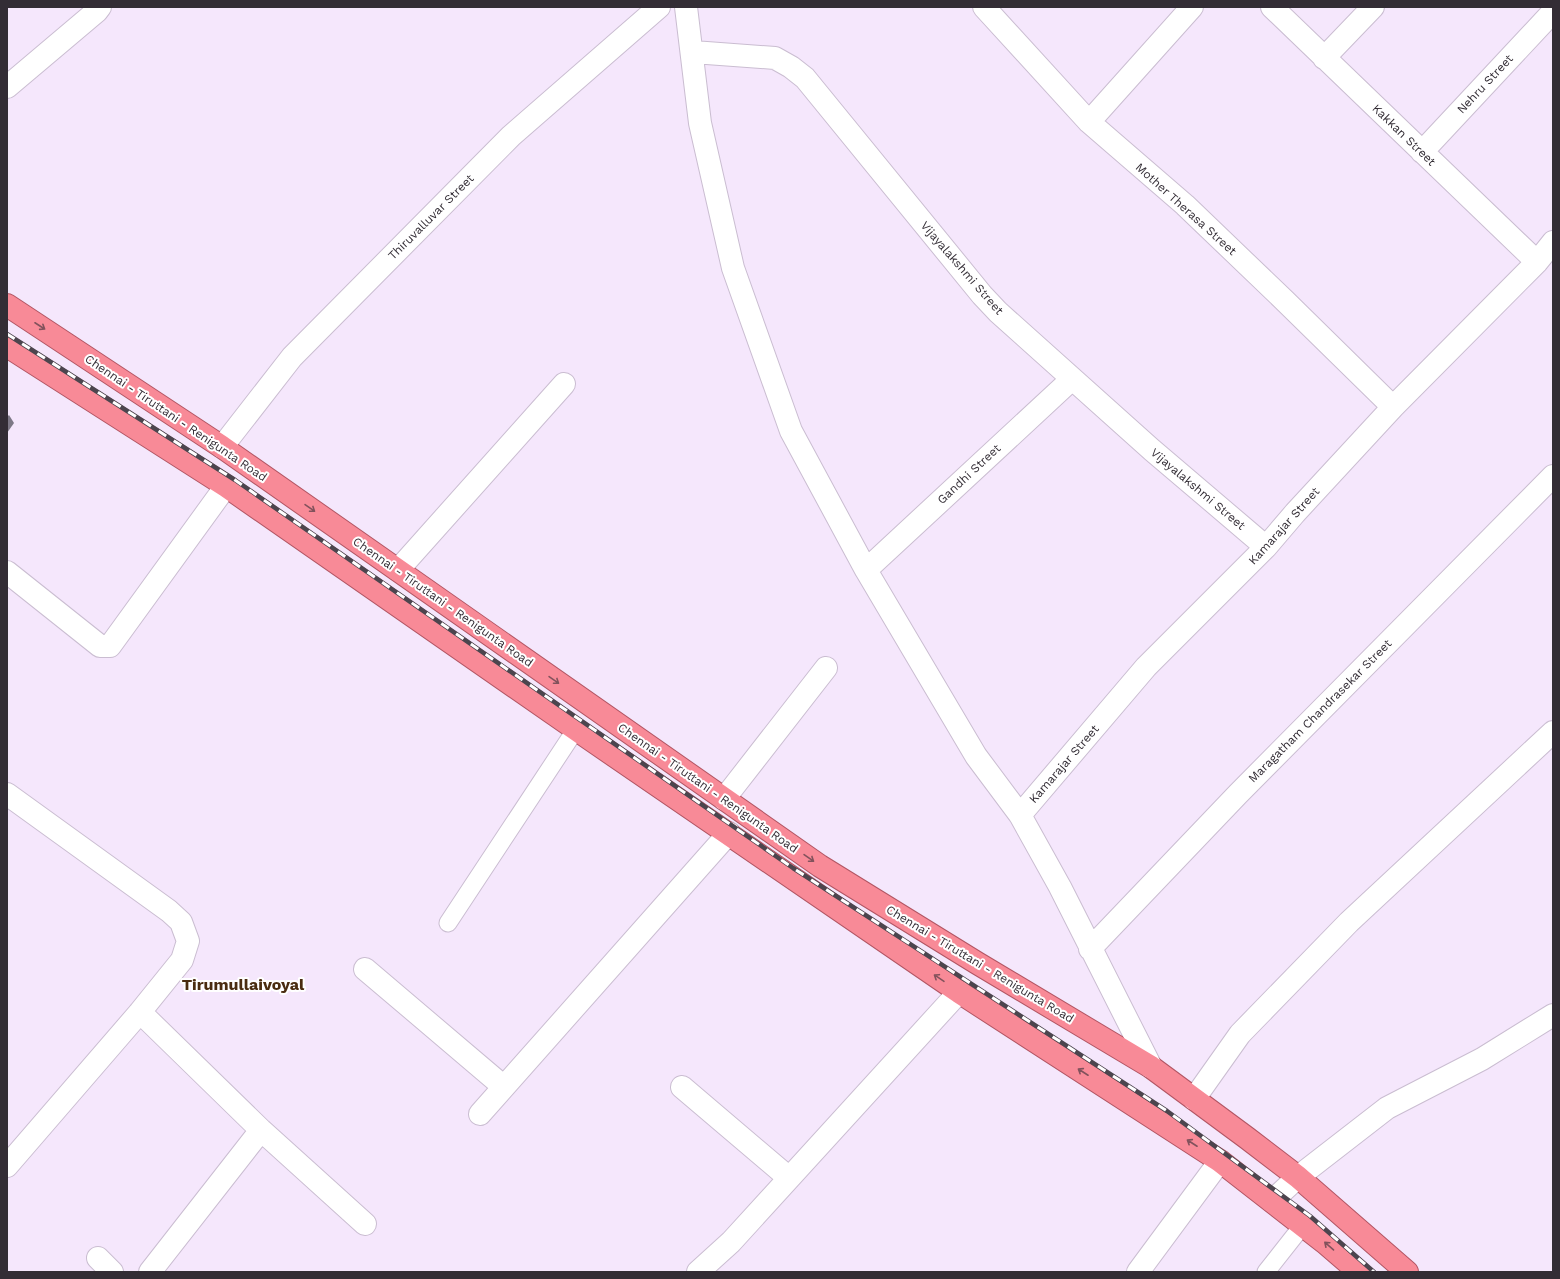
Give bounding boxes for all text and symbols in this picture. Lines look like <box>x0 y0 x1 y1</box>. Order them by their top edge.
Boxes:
street label: Nehru Street <box>1454 52 1516 116</box>
street label: Kakkan Street <box>1369 101 1439 169</box>
street label: Mother Therasa Street <box>1133 160 1239 258</box>
street label: Thiruvalluvar Street <box>385 171 477 263</box>
street label: Vijayalakshmi Street <box>918 218 1006 318</box>
one-way arrow <box>34 322 45 330</box>
street label: Chennai - Tiruttani - Renigunta Road <box>82 352 270 484</box>
street label: Gandhi Street <box>935 441 1003 507</box>
street label: Vijayalakshmi Street <box>1148 445 1248 533</box>
street label: Kamarajar Street <box>1246 485 1322 567</box>
one-way arrow <box>304 504 315 512</box>
street label: Chennai - Tiruttani - Renigunta Road <box>350 534 536 670</box>
street label: Maragatham Chandrasekar Street <box>1246 637 1394 785</box>
one-way arrow <box>548 675 559 684</box>
street label: Chennai - Tiruttani - Renigunta Road <box>615 720 801 856</box>
street label: Kamarajar Street <box>1026 722 1102 806</box>
one-way arrow <box>804 854 815 862</box>
street label: Chennai - Tiruttani - Renigunta Road <box>884 902 1076 1026</box>
one-way arrow <box>934 974 945 982</box>
district label: Tirumullaivoyal <box>182 975 305 994</box>
one-way arrow <box>1078 1068 1089 1076</box>
one-way arrow <box>1187 1139 1198 1147</box>
one-way arrow <box>1324 1242 1335 1251</box>

